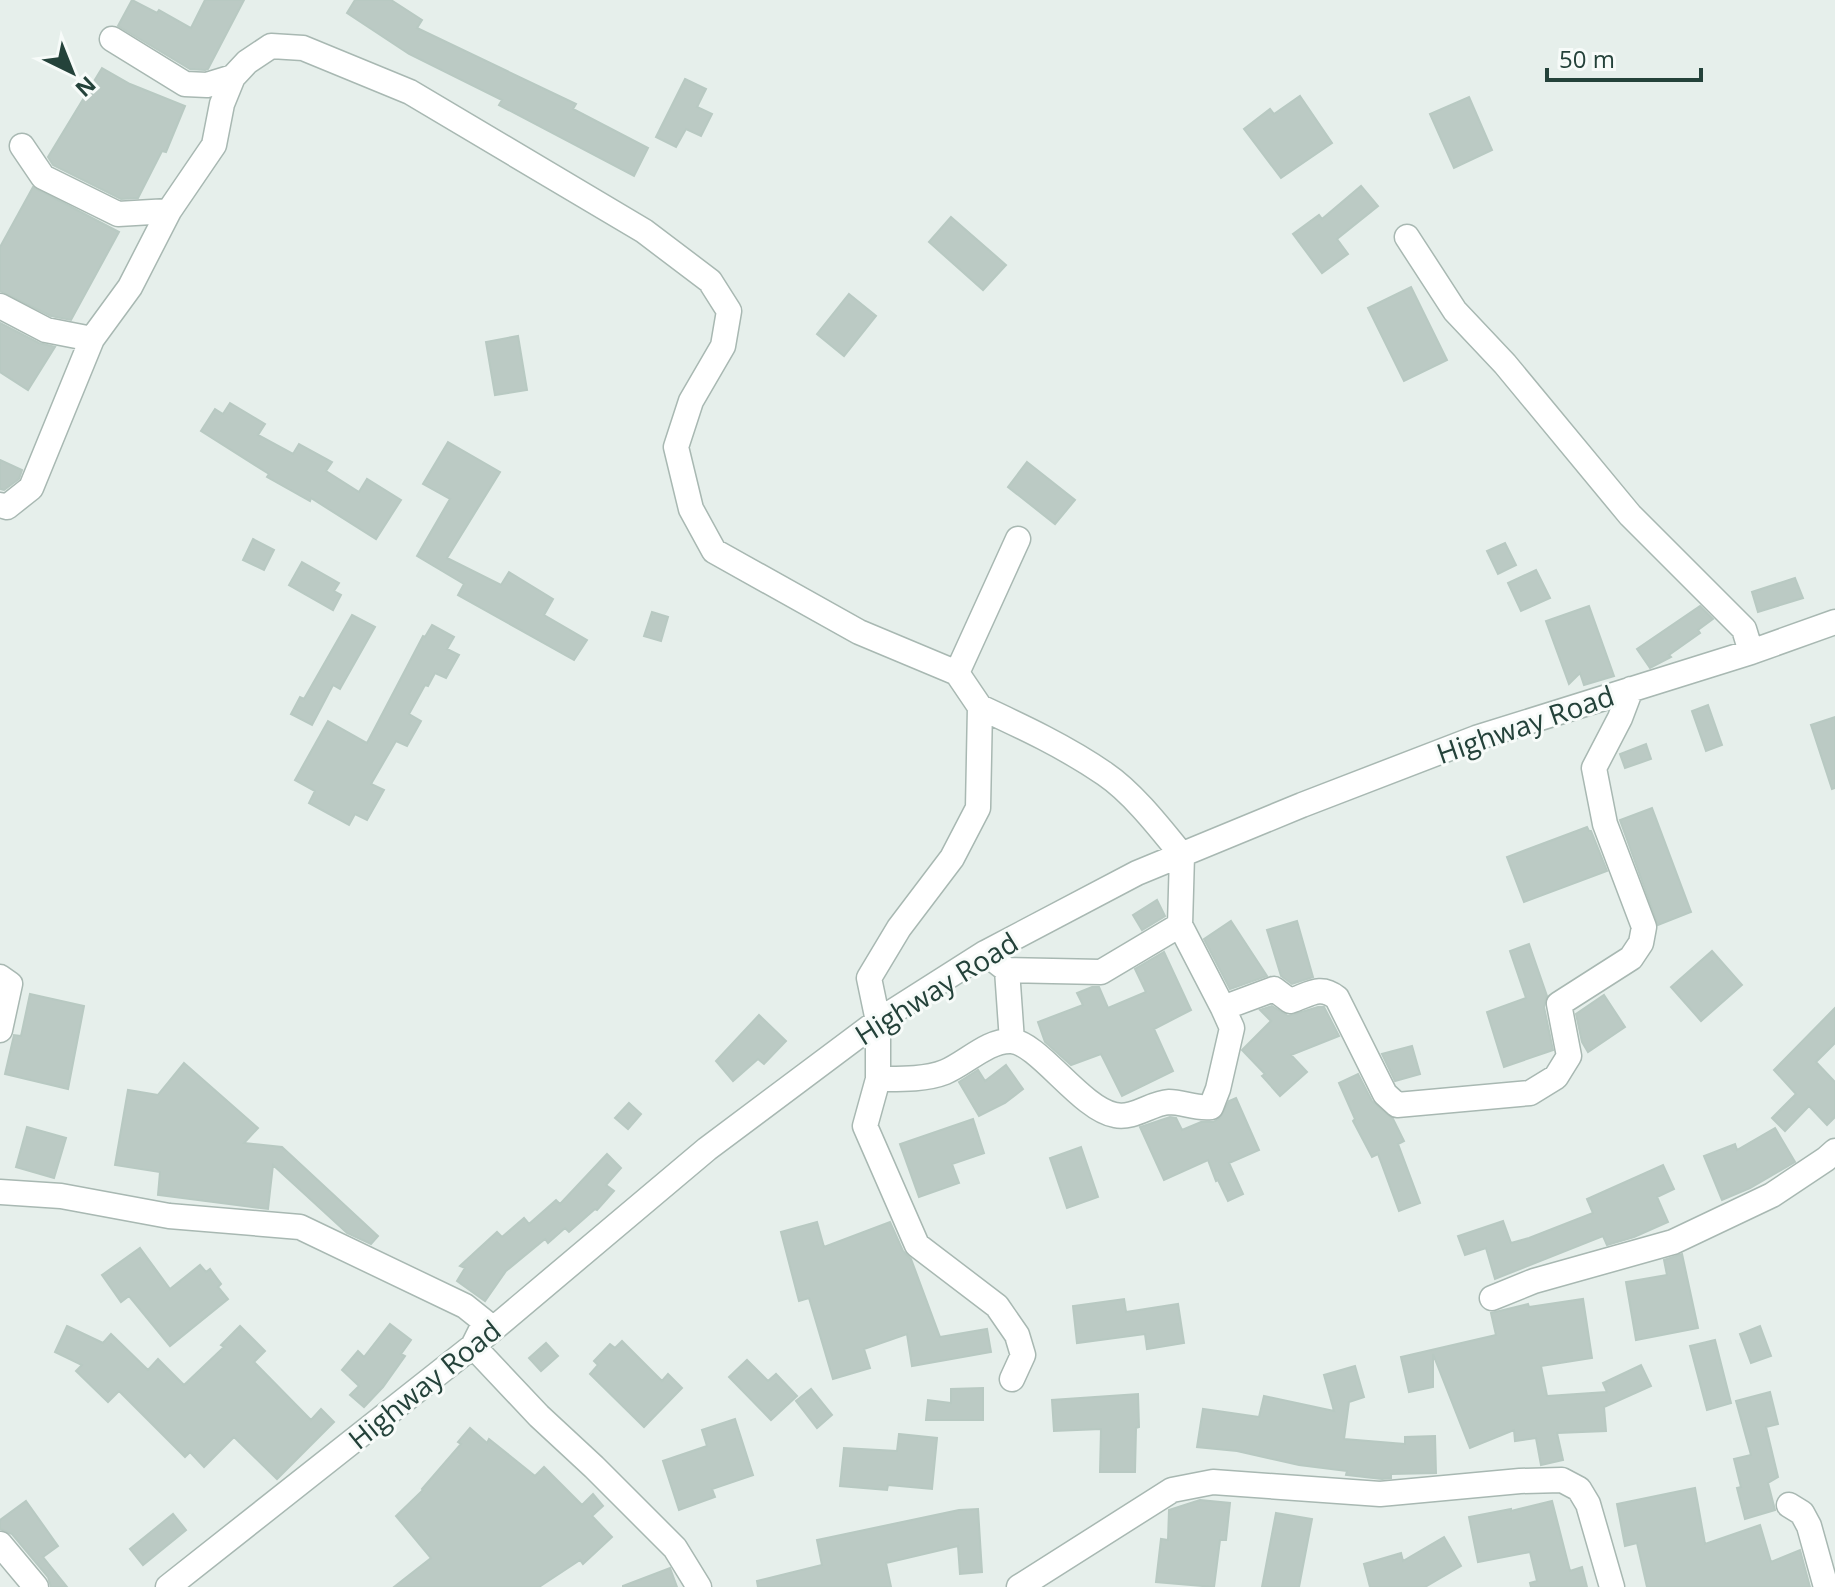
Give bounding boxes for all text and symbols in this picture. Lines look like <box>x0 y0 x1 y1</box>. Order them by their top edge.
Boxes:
north arrow <box>32 32 112 112</box>
scale bar <box>1547 32 1701 82</box>
text: 50 m <box>1559 42 1615 75</box>
text: N <box>70 70 103 104</box>
street label: Highway Road <box>1431 676 1619 772</box>
street label: Highway Road <box>847 923 1025 1053</box>
street label: Highway Road <box>340 1311 508 1457</box>

